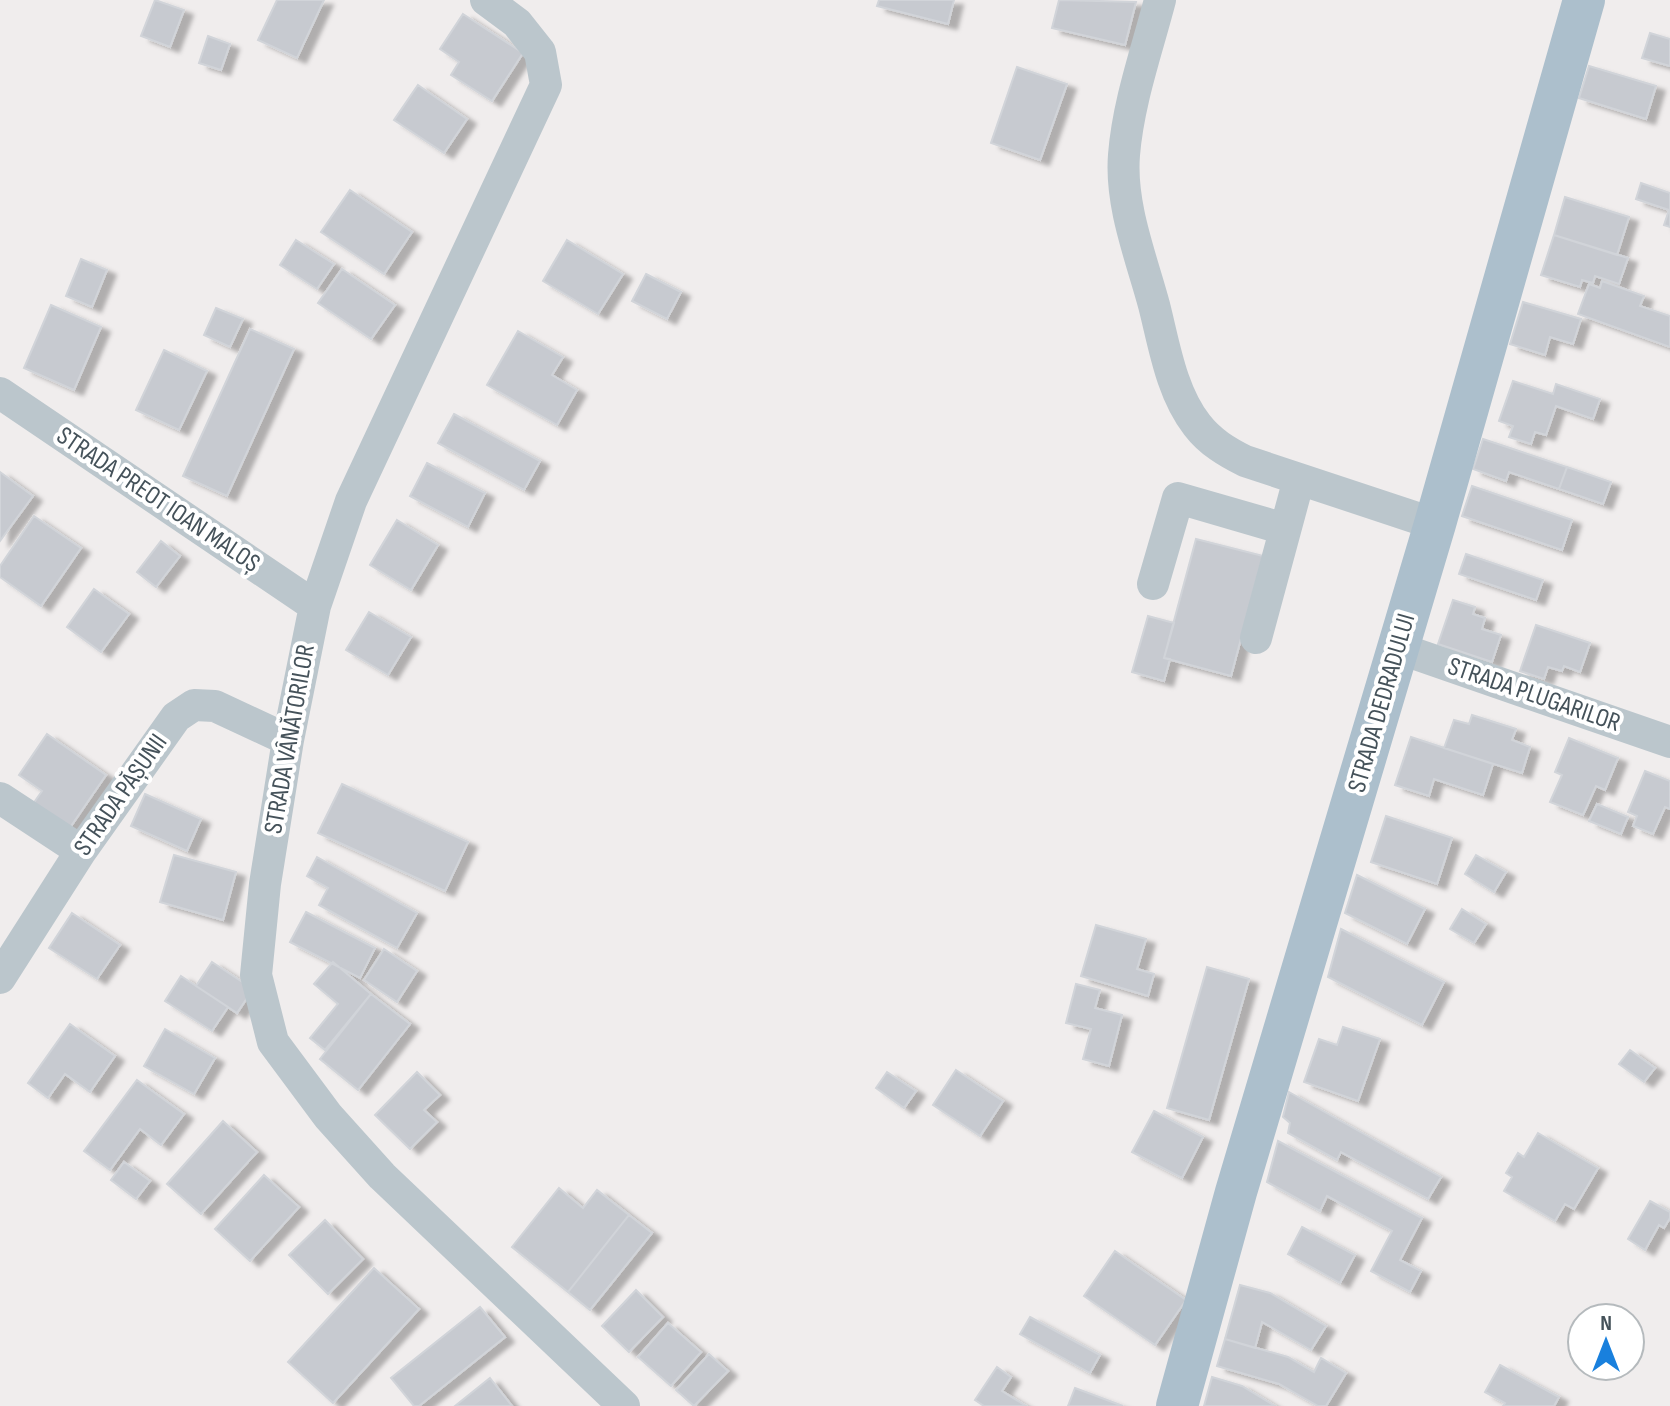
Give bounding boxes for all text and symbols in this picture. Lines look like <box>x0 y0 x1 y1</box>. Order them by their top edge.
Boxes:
street label: STRADA PREOT IOAN MALOȘ <box>50 420 266 580</box>
street label: STRADA DEDRADULUI <box>1342 610 1422 796</box>
street label: STRADA VÂNĂTORILOR <box>258 642 322 836</box>
street label: STRADA PLUGARILOR <box>1444 651 1624 739</box>
street label: STRADA PĂȘUNII <box>68 728 174 862</box>
north arrow <box>1566 1302 1646 1382</box>
text: N <box>1600 1310 1612 1337</box>

